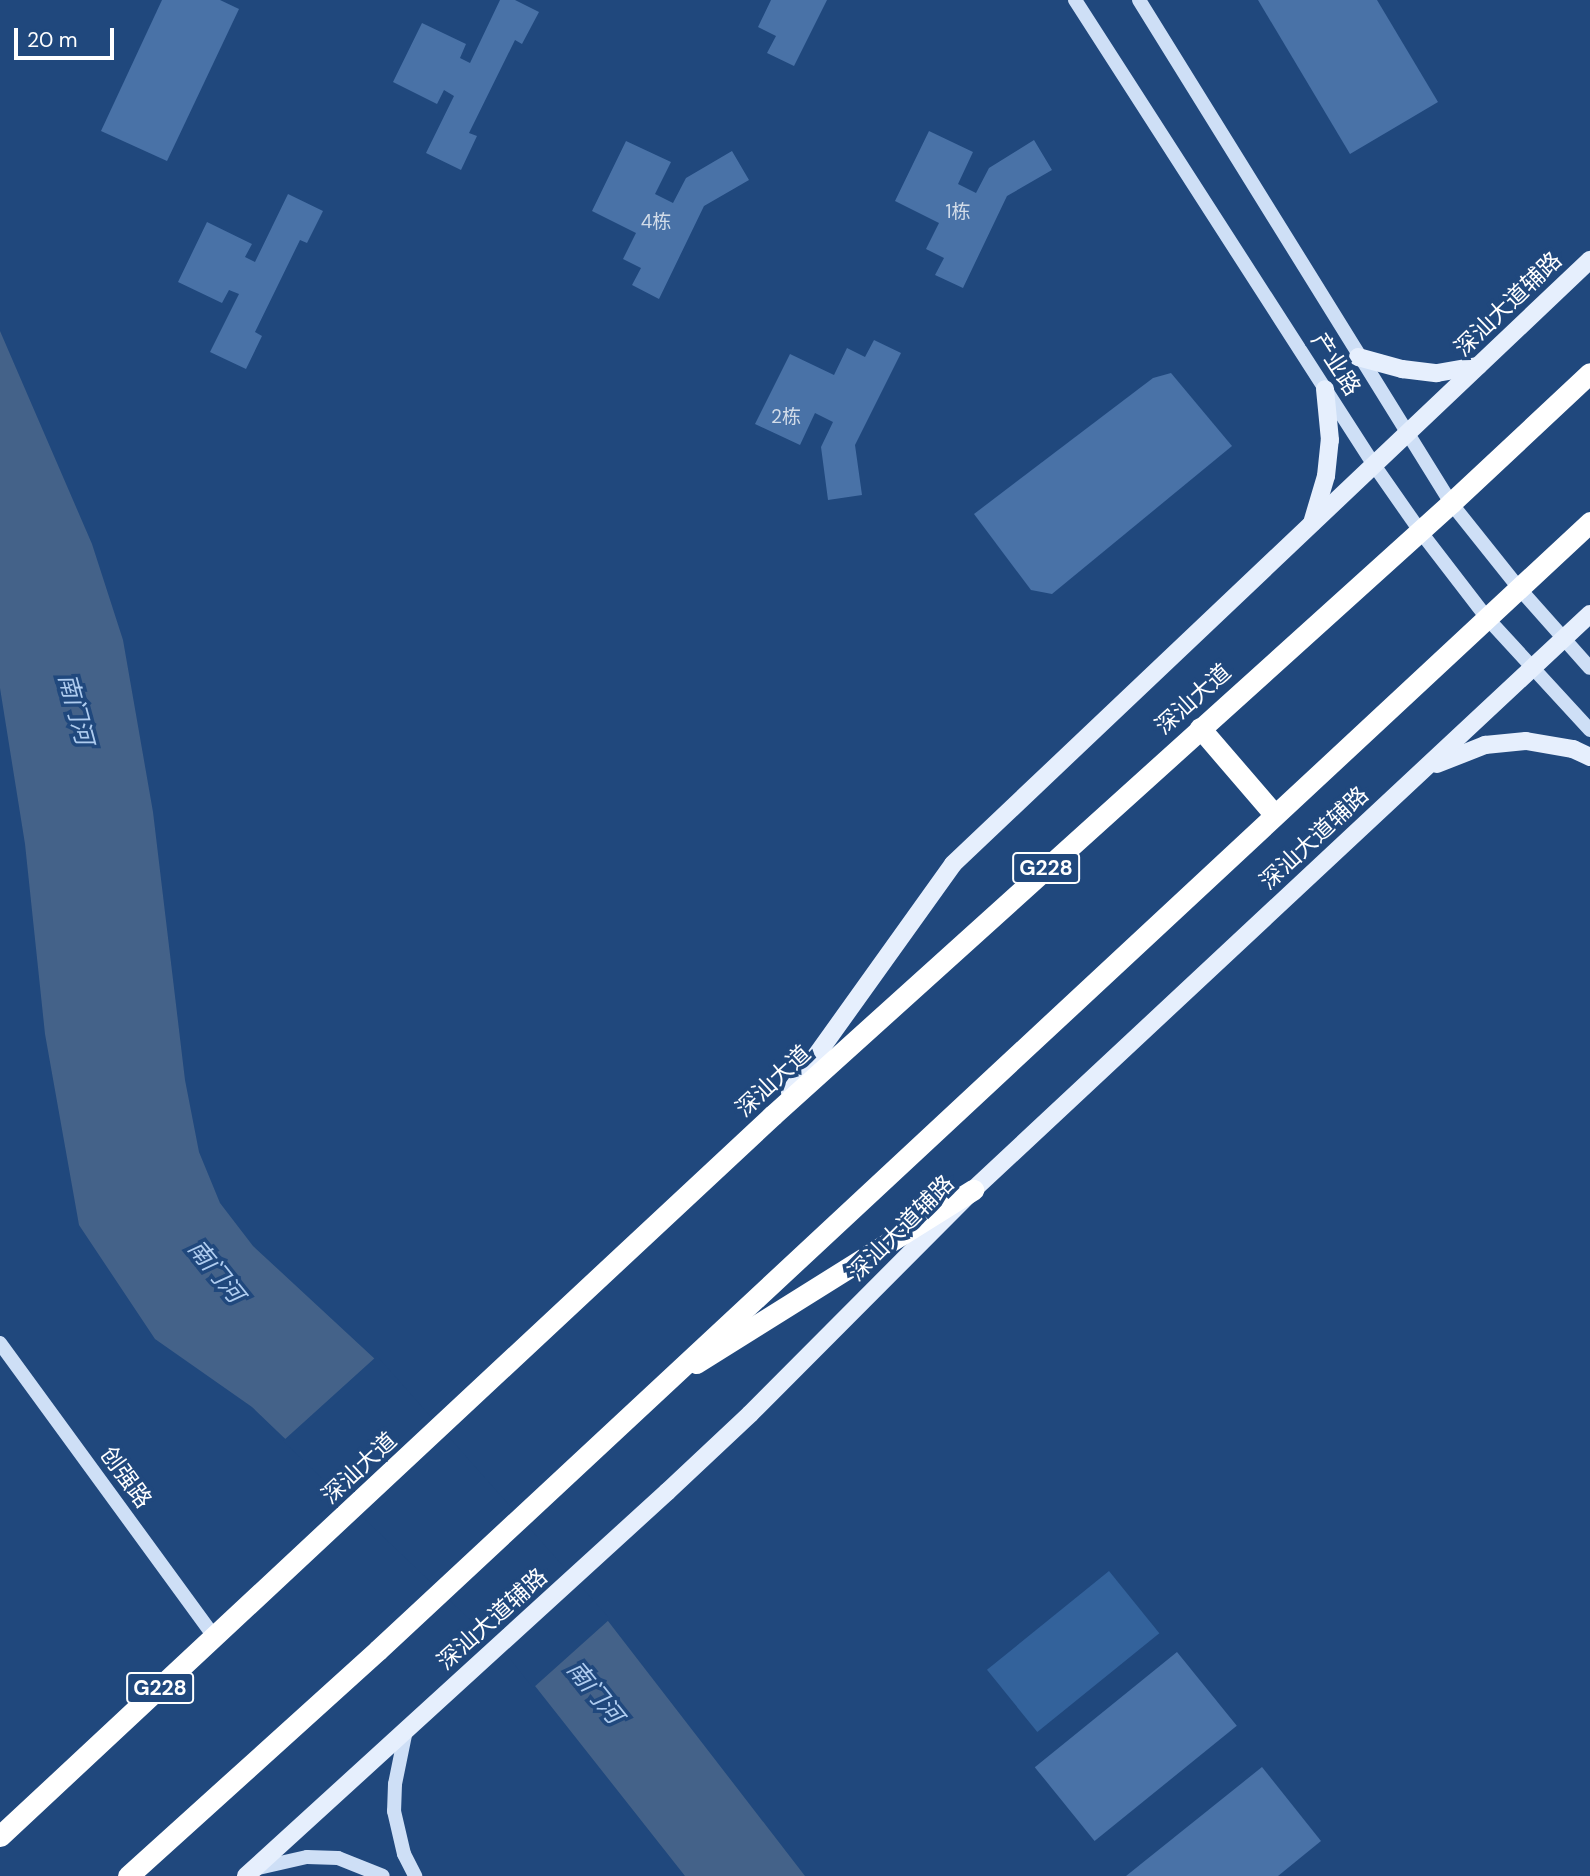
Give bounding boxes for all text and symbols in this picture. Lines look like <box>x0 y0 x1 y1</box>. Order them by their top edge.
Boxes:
scale bar <box>18 14 117 58</box>
text: 20 m <box>27 26 78 54</box>
house number: 1栋 <box>946 201 970 223</box>
house number: 4栋 <box>641 211 671 233</box>
street label: 深汕大道辅路 <box>1449 246 1567 362</box>
street label: 产业路 <box>1306 328 1366 400</box>
house number: 2栋 <box>771 406 801 428</box>
street label: 深汕大道 <box>1150 658 1236 740</box>
water label: 南门河 <box>53 670 99 748</box>
street label: 深汕大道辅路 <box>1254 781 1374 895</box>
road number: G228 <box>1011 850 1081 886</box>
street label: 深汕大道 <box>730 1040 816 1122</box>
street label: 深汕大道辅路 <box>842 1169 960 1287</box>
water label: 南门河 <box>182 1234 250 1308</box>
street label: 深汕大道 <box>316 1427 402 1509</box>
street label: 创强路 <box>95 1441 157 1513</box>
street label: 深汕大道辅路 <box>431 1563 553 1675</box>
water label: 南门河 <box>561 1655 629 1729</box>
road number: G228 <box>125 1670 195 1706</box>

